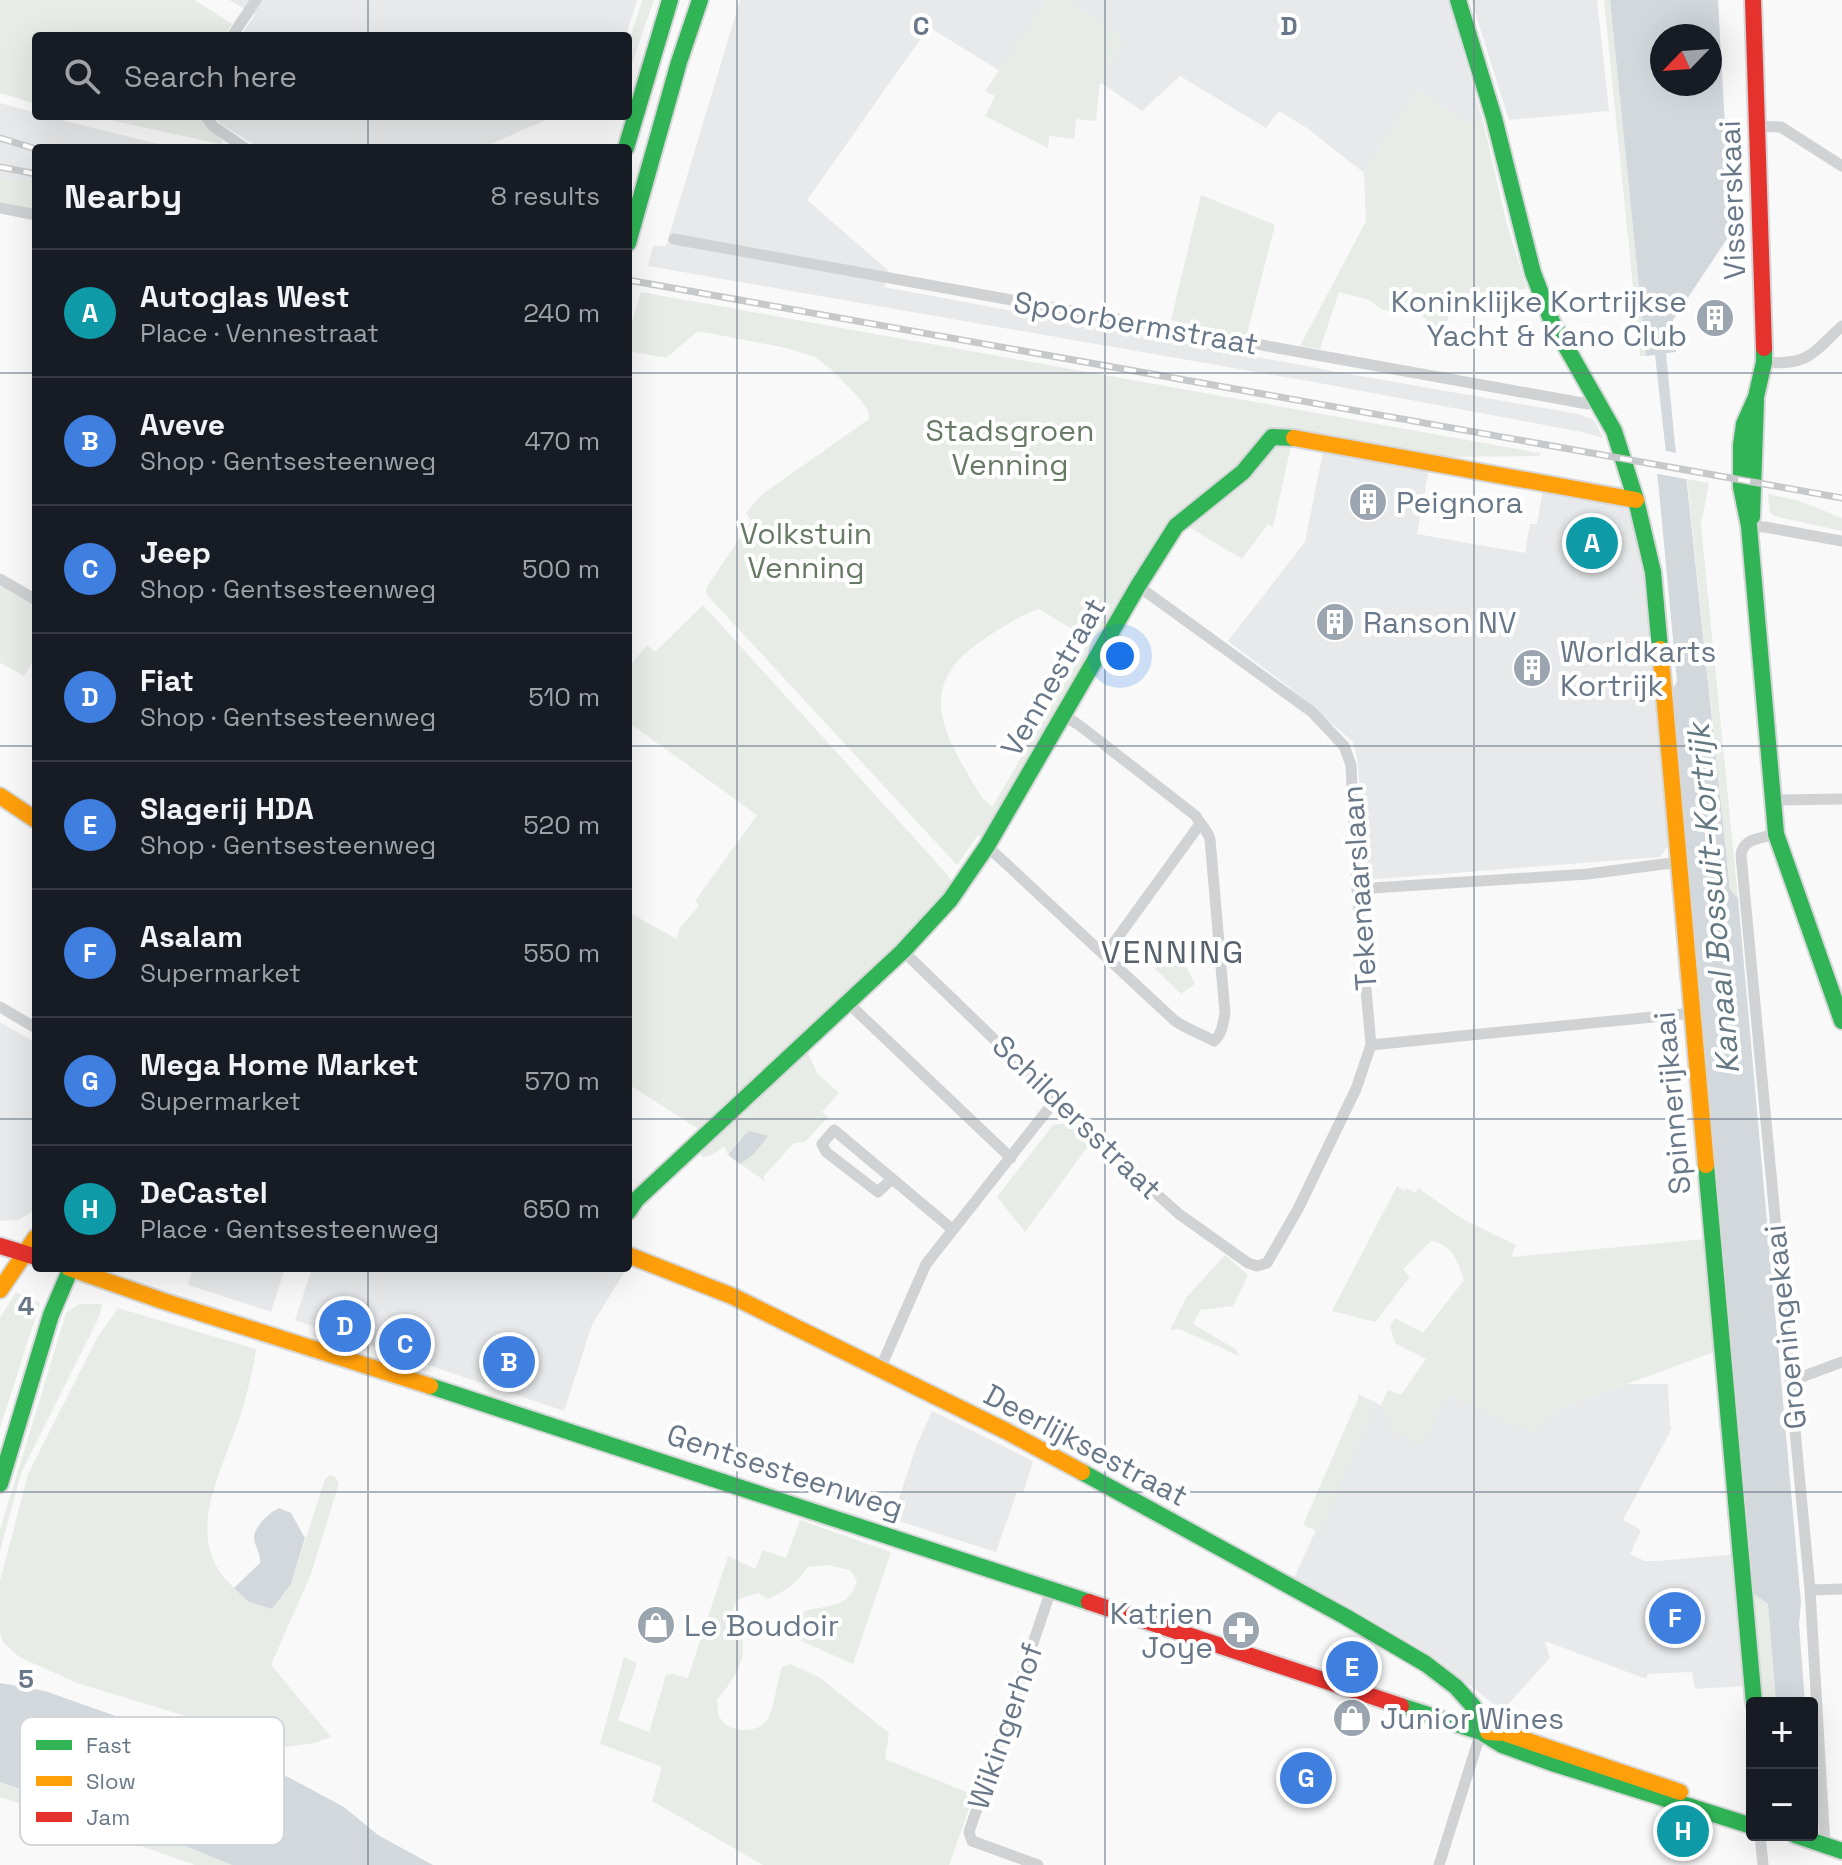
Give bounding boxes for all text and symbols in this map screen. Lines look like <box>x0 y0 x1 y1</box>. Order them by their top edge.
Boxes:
text: C <box>913 9 929 43</box>
text: D <box>1280 9 1298 43</box>
north arrow <box>1650 24 1722 96</box>
search box <box>32 32 632 120</box>
icon: search <box>60 54 104 98</box>
text: Search here <box>124 57 297 96</box>
street label: Visserskaai <box>1710 119 1754 281</box>
text: Nearby <box>64 175 182 218</box>
text: 8 results <box>491 179 600 213</box>
text: Autoglas West <box>140 277 350 316</box>
street label: Spoorbermstraat <box>1011 282 1261 364</box>
place label: Koninklijke Kortrijkse Yacht & Kano Club <box>1391 282 1687 355</box>
text: A <box>82 296 98 330</box>
text: 240 m <box>523 296 600 330</box>
building icon: Koninklijke Kortrijkse Yacht & Kano Club <box>1694 297 1736 339</box>
text: Place · Vennestraat <box>140 316 379 350</box>
text: Aveve <box>140 405 225 444</box>
park label: Stadsgroen Venning <box>926 411 1094 484</box>
text: B <box>81 424 99 458</box>
text: 470 m <box>524 424 600 458</box>
text: Shop · Gentsesteenweg <box>140 444 436 478</box>
building icon: Peignora <box>1347 481 1389 523</box>
place label: Peignora <box>1396 483 1523 522</box>
pin: A <box>1566 513 1618 573</box>
park label: Volkstuin Venning <box>740 514 872 587</box>
text: Jeep <box>140 533 211 572</box>
text: C <box>82 552 98 586</box>
text: 500 m <box>522 552 600 586</box>
text: Shop · Gentsesteenweg <box>140 572 436 606</box>
street label: Vennestraat <box>992 591 1114 763</box>
building icon: Ranson NV <box>1314 601 1356 643</box>
place label: Ranson NV <box>1363 603 1517 642</box>
place label: Worldkarts Kortrijk <box>1560 632 1716 705</box>
your location <box>1100 636 1140 676</box>
building icon: Worldkarts Kortrijk <box>1511 647 1553 689</box>
text: Fiat <box>140 661 194 700</box>
text: D <box>81 680 99 714</box>
text: 510 m <box>528 680 600 714</box>
text: Shop · Gentsesteenweg <box>140 700 436 734</box>
water label: Kanaal Bossuit-Kortrijk <box>1677 718 1748 1076</box>
street label: Tekenaarslaan <box>1332 784 1386 992</box>
text: Slagerij HDA <box>140 789 314 828</box>
text: E <box>83 808 97 842</box>
text: 520 m <box>523 808 600 842</box>
text: Shop · Gentsesteenweg <box>140 828 436 862</box>
text: Asalam <box>140 917 243 956</box>
district label: VENNING <box>1101 932 1245 972</box>
text: F <box>83 936 97 970</box>
text: 550 m <box>523 936 600 970</box>
text: Supermarket <box>140 956 301 990</box>
street label: Spinnerijkaai <box>1645 1010 1699 1196</box>
street label: Schildersstraat <box>984 1026 1170 1208</box>
text: Mega Home Market <box>140 1045 419 1084</box>
text: G <box>81 1064 99 1098</box>
text: 570 m <box>525 1064 600 1098</box>
text: Supermarket <box>140 1084 301 1118</box>
text: DeCastel <box>140 1173 268 1212</box>
text: H <box>81 1192 99 1226</box>
text: 650 m <box>523 1192 600 1226</box>
text: Place · Gentsesteenweg <box>140 1212 439 1246</box>
street label: Groeningekaai <box>1755 1223 1815 1431</box>
text: 4 <box>18 1289 34 1323</box>
pin: D <box>319 1296 371 1356</box>
pin: C <box>379 1314 431 1374</box>
pin: B <box>483 1332 535 1392</box>
street label: Deerlijksestraat <box>977 1375 1195 1515</box>
street label: Gentsesteenweg <box>662 1414 908 1528</box>
pin: F <box>1649 1588 1701 1648</box>
place label: Katrien Joye <box>1110 1594 1213 1667</box>
shop icon: Le Boudoir <box>635 1604 677 1646</box>
place label: Le Boudoir <box>684 1606 839 1645</box>
pharmacy icon: Katrien Joye <box>1220 1609 1262 1651</box>
pin: E <box>1326 1637 1378 1697</box>
street label: Wikingerhof <box>958 1638 1052 1814</box>
text: 5 <box>18 1662 34 1696</box>
shop icon: Junior Wines <box>1331 1697 1373 1739</box>
map controls <box>1746 1697 1818 1841</box>
button: + <box>1746 1697 1818 1769</box>
place label: Junior Wines <box>1380 1699 1564 1738</box>
legend <box>20 1717 284 1845</box>
text: Fast <box>86 1731 132 1759</box>
pin: G <box>1280 1748 1332 1808</box>
text: Slow <box>86 1767 136 1795</box>
button: − <box>1746 1769 1818 1841</box>
pin: H <box>1657 1801 1709 1861</box>
text: Jam <box>86 1803 130 1831</box>

